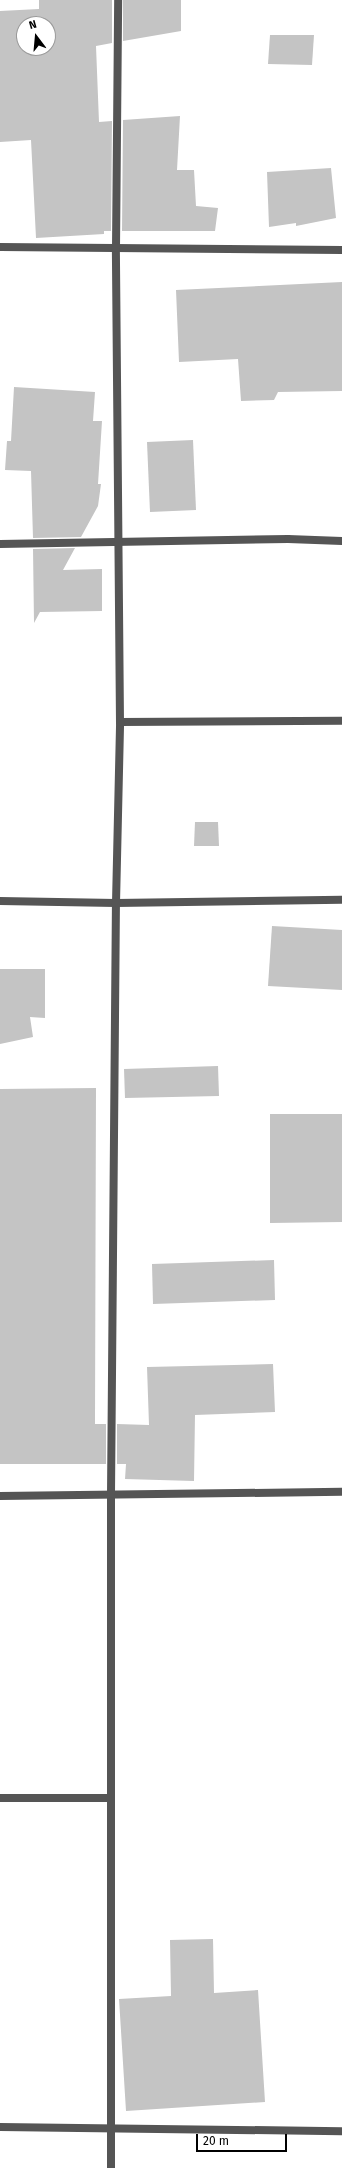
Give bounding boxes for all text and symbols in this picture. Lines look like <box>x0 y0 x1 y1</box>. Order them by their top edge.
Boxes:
north arrow <box>16 16 56 56</box>
text: N <box>28 18 38 32</box>
scale bar <box>198 2126 289 2152</box>
text: 20 m <box>203 2134 229 2148</box>

